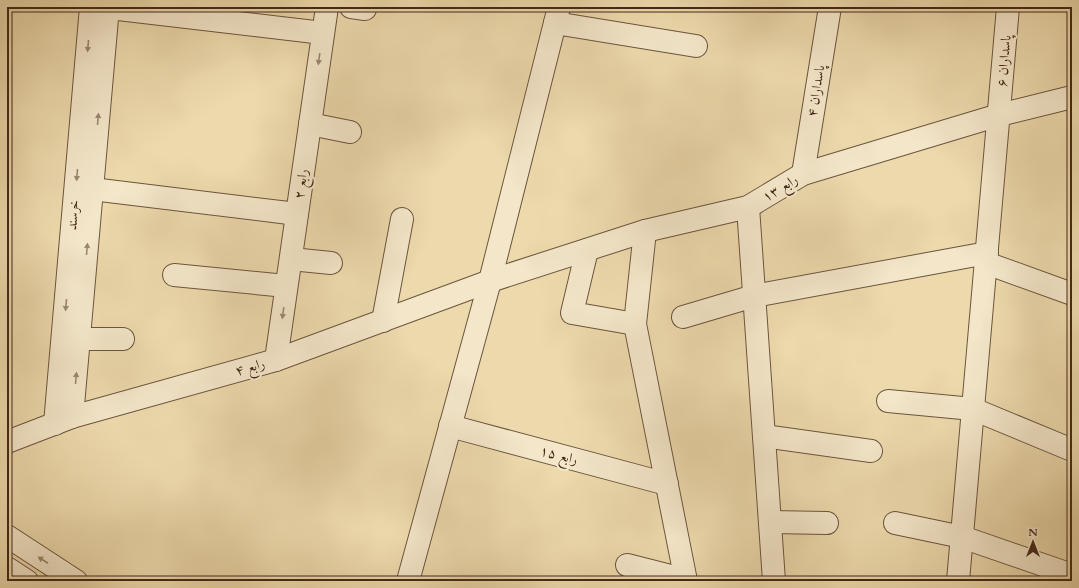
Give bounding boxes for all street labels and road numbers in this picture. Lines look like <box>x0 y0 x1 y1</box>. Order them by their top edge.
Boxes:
street label: پاسداران ۶ <box>992 33 1017 88</box>
street label: پاسداران ۴ <box>803 62 831 118</box>
street label: رابع ۲ <box>289 168 316 201</box>
street label: رابع ۱۳ <box>759 170 803 209</box>
street label: خرسند <box>62 199 84 231</box>
street label: رابع ۴ <box>233 354 268 384</box>
street label: رابع ۱۵ <box>537 441 580 473</box>

